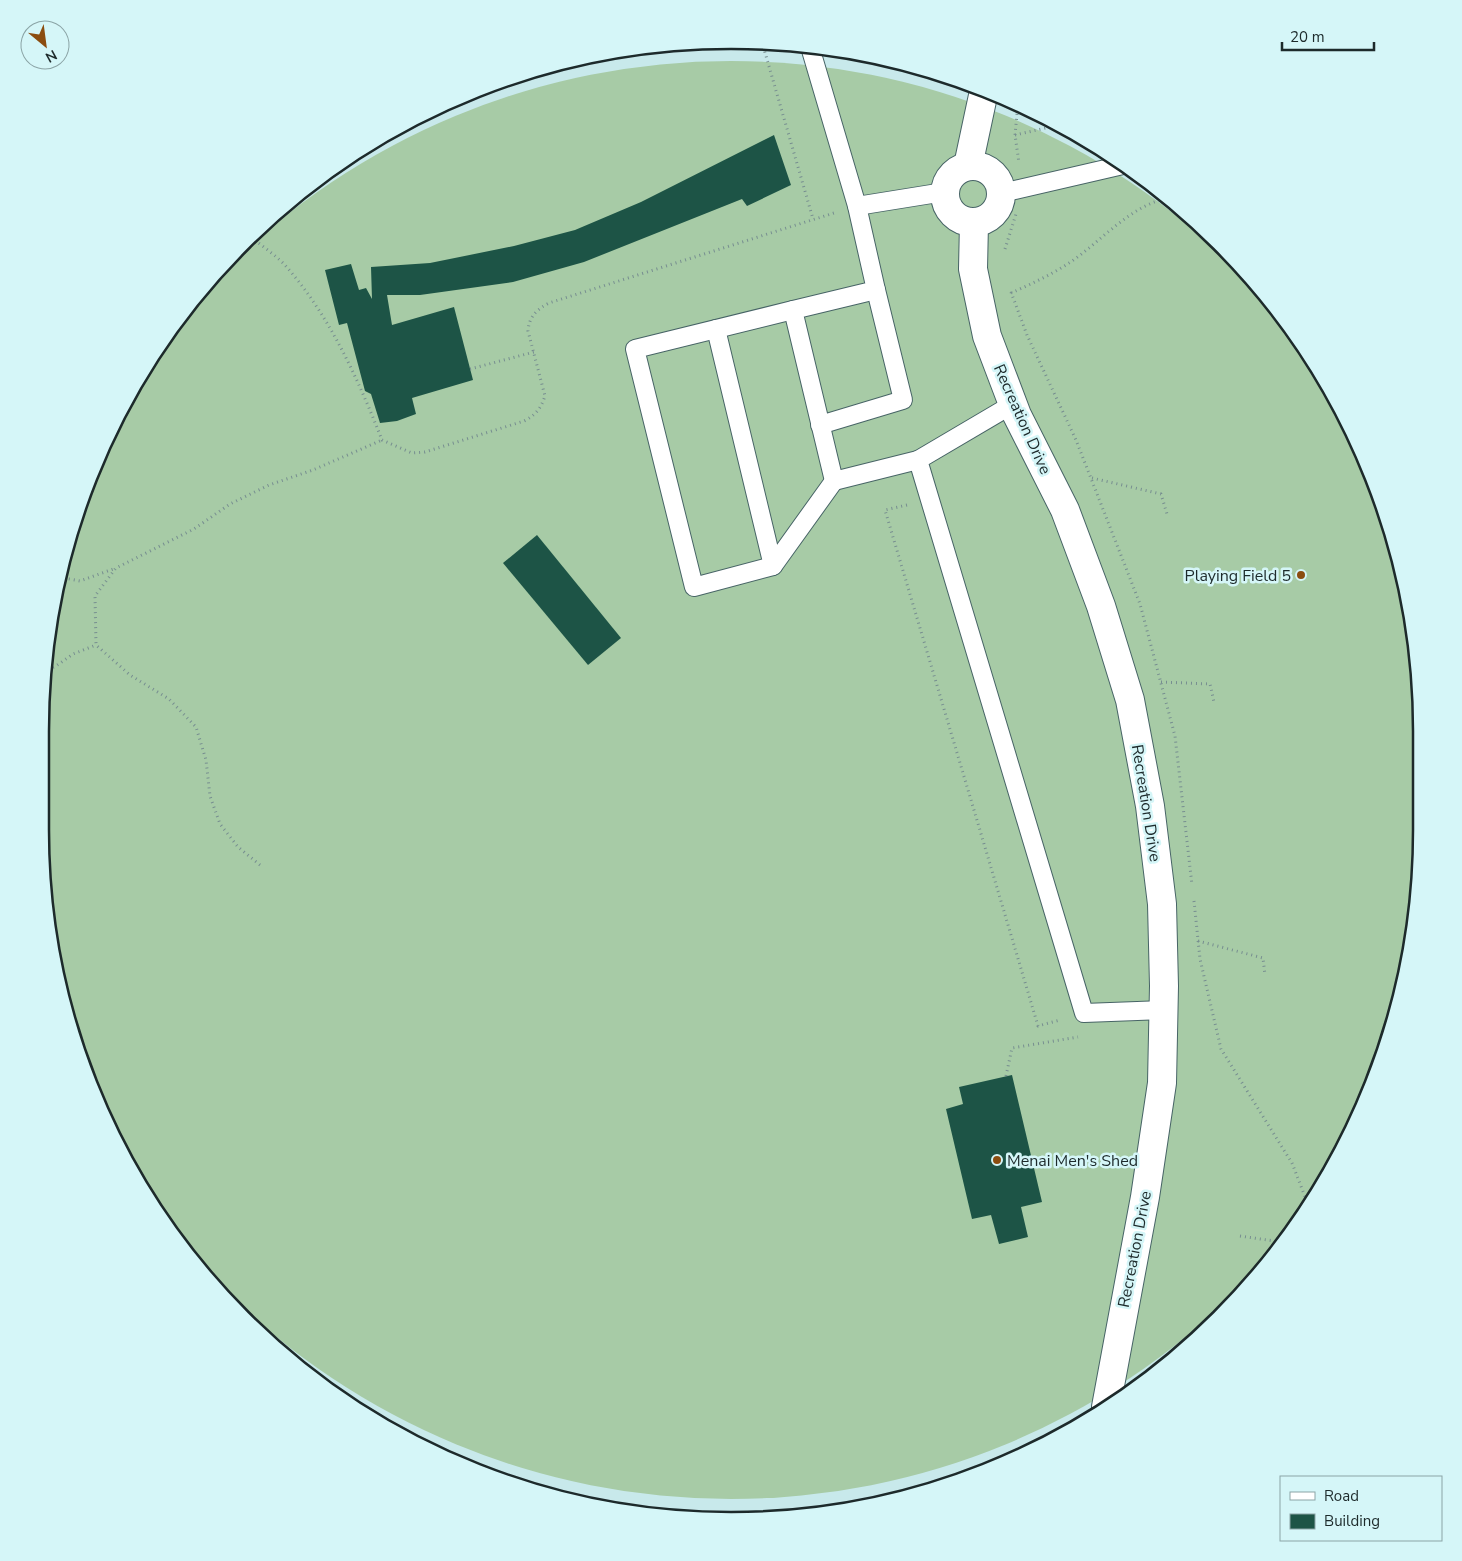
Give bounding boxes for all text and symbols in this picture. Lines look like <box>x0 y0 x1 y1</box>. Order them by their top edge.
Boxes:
north arrow <box>20 20 70 70</box>
scale bar <box>1282 20 1374 52</box>
text: 20 m <box>1290 27 1325 47</box>
text: N <box>42 45 60 67</box>
street label: Recreation Drive <box>988 361 1056 478</box>
place label: Playing Field 5 <box>1185 565 1291 587</box>
marker: Playing Field 5 <box>1295 569 1307 581</box>
street label: Recreation Drive <box>1126 743 1166 863</box>
place label: Menai Men's Shed <box>1007 1150 1138 1172</box>
marker: Menai Men's Shed <box>991 1154 1003 1166</box>
street label: Recreation Drive <box>1113 1189 1157 1309</box>
legend <box>1280 1476 1442 1541</box>
text: Road <box>1324 1486 1359 1506</box>
text: Building <box>1324 1511 1380 1531</box>

